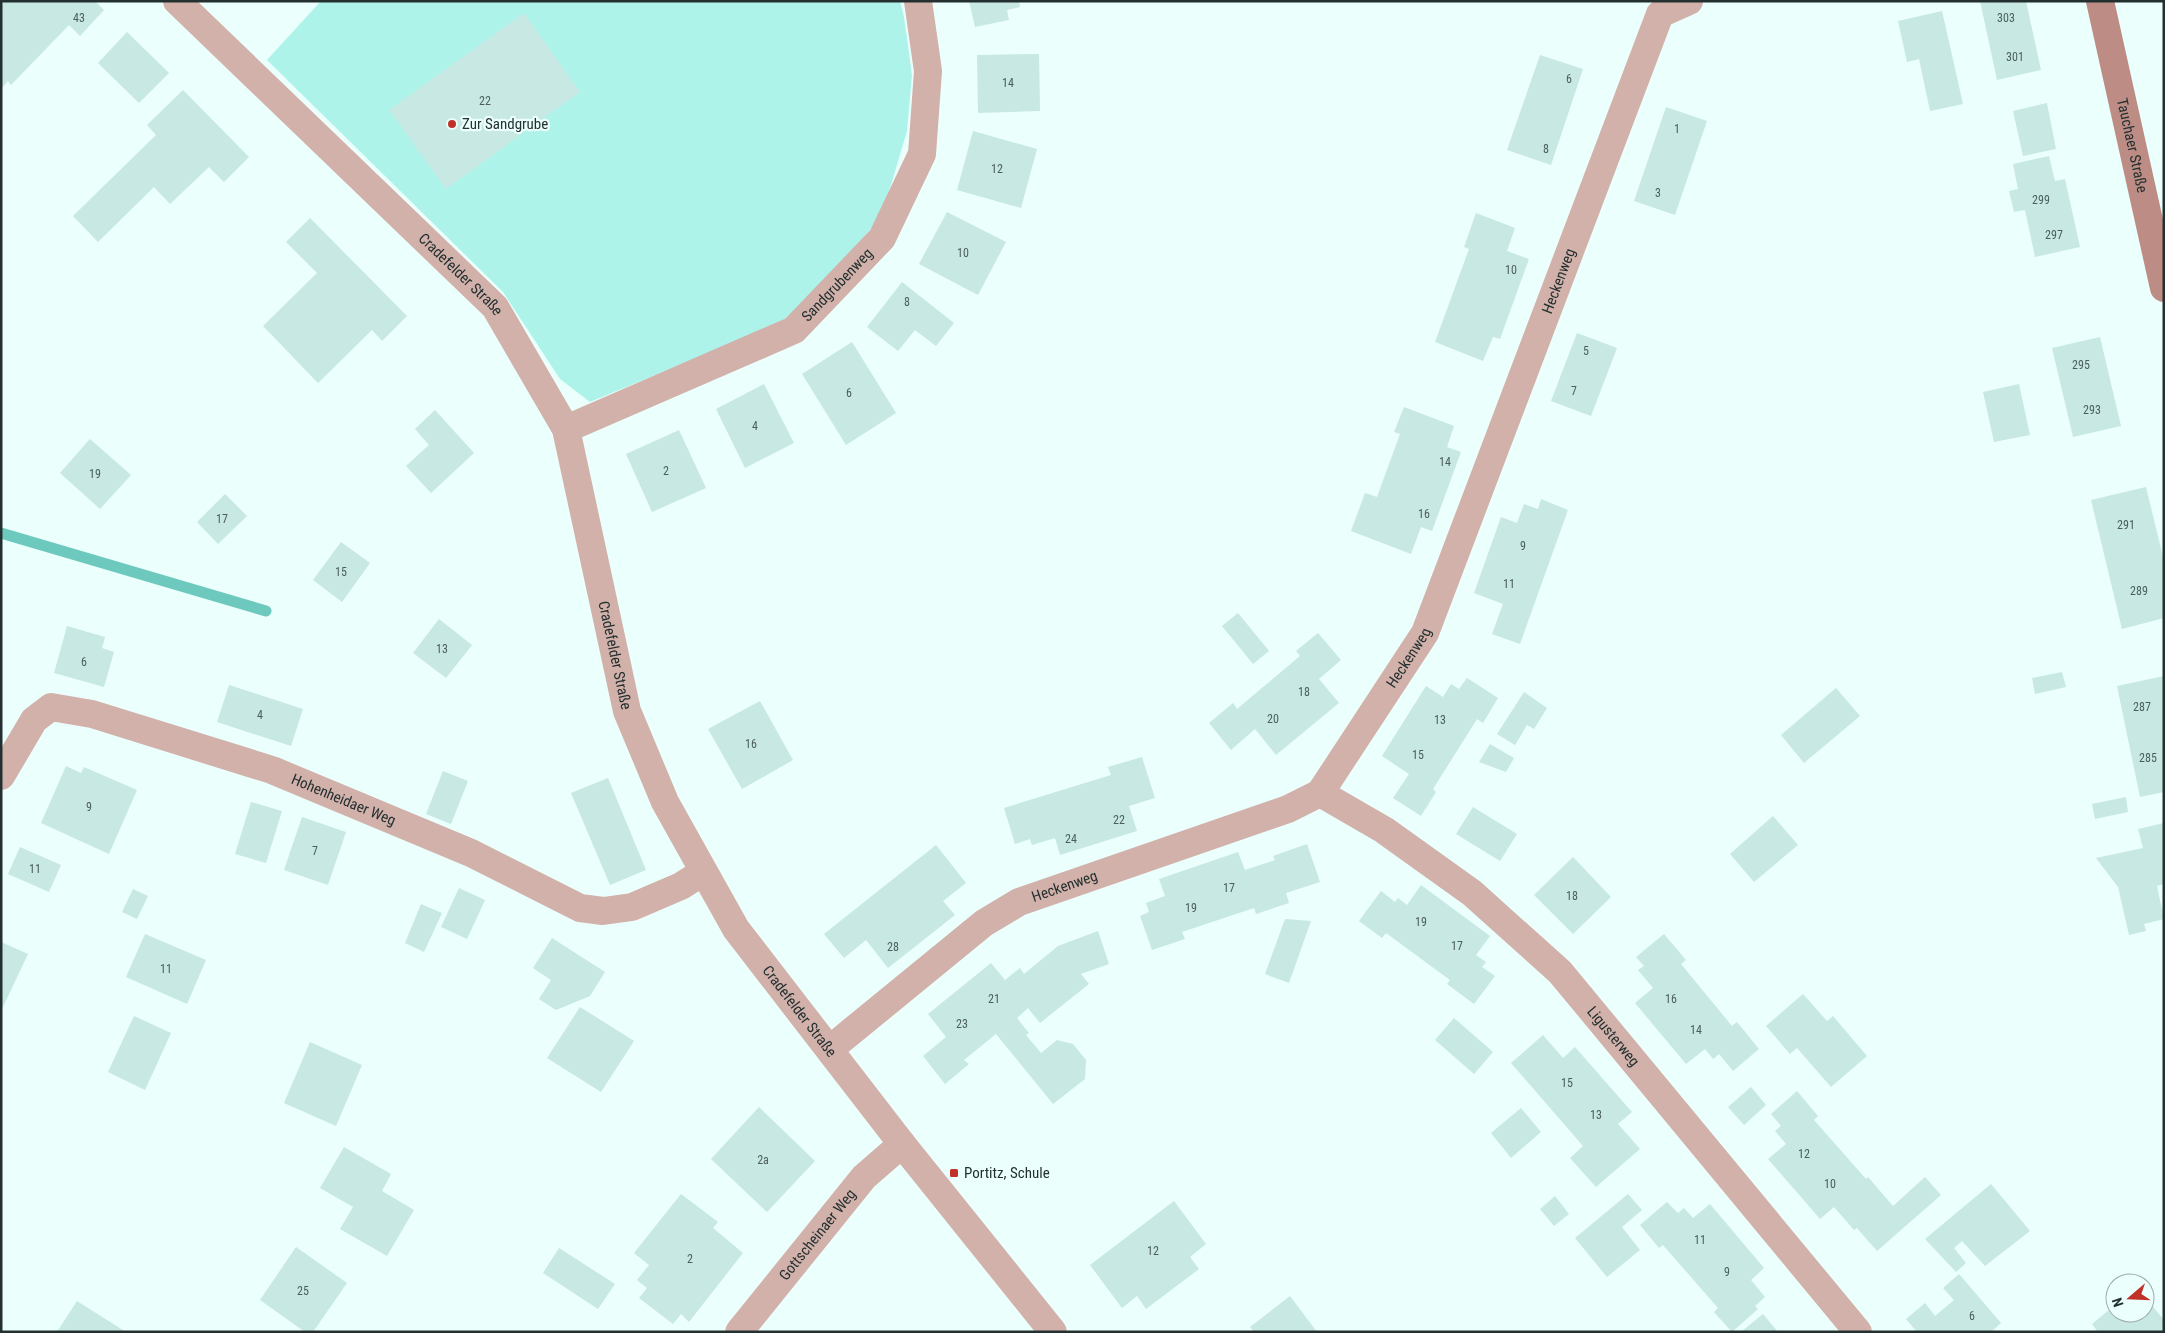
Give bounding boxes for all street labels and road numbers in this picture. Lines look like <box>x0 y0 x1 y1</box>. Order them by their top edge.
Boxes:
street label: Tauchaer Straße <box>2113 96 2151 194</box>
street label: Cradefelder Straße <box>415 229 507 318</box>
street label: Sandgrubenweg <box>798 244 876 325</box>
street label: Heckenweg <box>1538 246 1579 316</box>
street label: Cradefelder Straße <box>594 599 635 711</box>
street label: Heckenweg <box>1382 625 1435 691</box>
street label: Hohenheidaer Weg <box>289 770 398 830</box>
street label: Heckenweg <box>1029 867 1100 906</box>
street label: Cradefelder Straße <box>759 962 840 1061</box>
street label: Ligusterweg <box>1583 1003 1643 1070</box>
street label: Gottscheinaer Weg <box>775 1185 860 1284</box>

